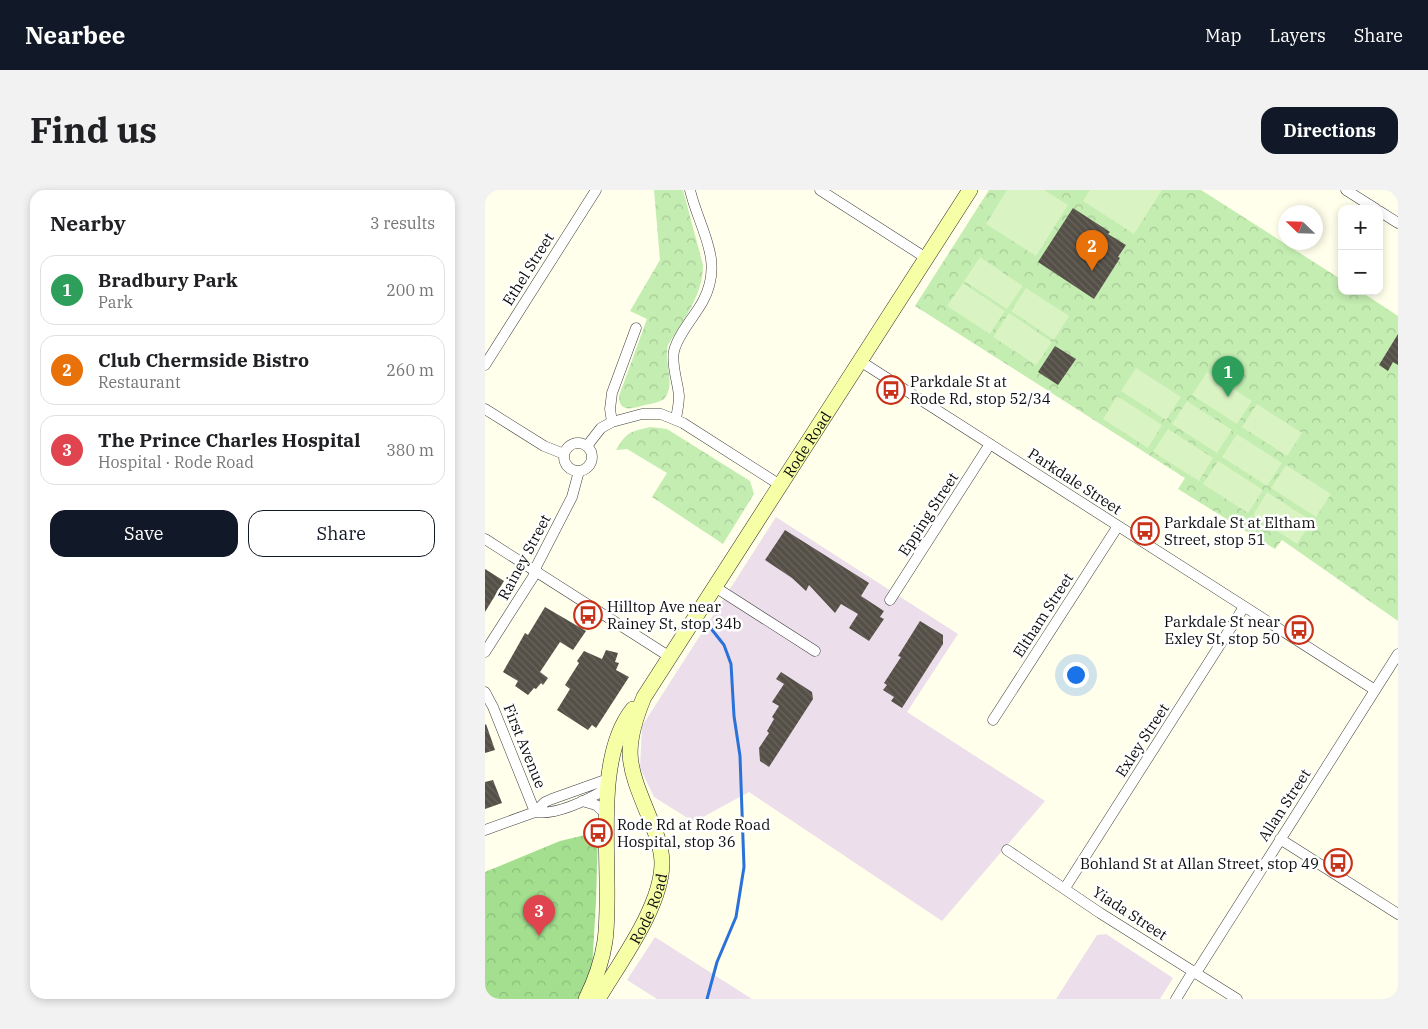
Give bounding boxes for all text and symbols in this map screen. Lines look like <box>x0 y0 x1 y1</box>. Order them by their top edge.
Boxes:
text: Nearbee <box>25 19 125 51</box>
text: Map <box>1205 24 1242 47</box>
text: Layers <box>1270 24 1326 47</box>
text: Share <box>1354 24 1403 47</box>
text: Find us <box>30 107 157 153</box>
button: Directions <box>1261 107 1398 154</box>
north arrow <box>1278 205 1323 250</box>
map controls <box>1338 205 1383 295</box>
button: + <box>1338 205 1383 250</box>
text: Nearby <box>50 209 126 237</box>
text: 3 results <box>370 213 435 233</box>
street label: Ethel Street <box>498 229 558 309</box>
pin: 2 <box>1076 230 1108 271</box>
button: − <box>1338 250 1383 295</box>
text: Bradbury Park <box>98 268 238 292</box>
text: 1 <box>62 280 72 300</box>
text: 200 m <box>386 280 434 300</box>
text: Park <box>98 292 133 312</box>
text: Club Chermside Bistro <box>98 348 309 372</box>
pin: 1 <box>1212 356 1244 397</box>
text: 2 <box>62 360 72 380</box>
text: 260 m <box>386 360 434 380</box>
text: Restaurant <box>98 372 181 392</box>
place label: Parkdale St at Rode Rd, stop 52/34 <box>910 372 1051 408</box>
bus stop icon: Parkdale St at Rode Rd, stop 52/34 <box>876 375 906 405</box>
street label: Rode Road <box>778 407 835 481</box>
text: The Prince Charles Hospital <box>98 428 360 452</box>
text: 3 <box>62 440 72 460</box>
text: 380 m <box>386 440 434 460</box>
street label: Parkdale Street <box>1025 444 1125 518</box>
text: Hospital · Rode Road <box>98 452 254 472</box>
street label: Epping Street <box>894 469 962 559</box>
button: Save <box>50 510 238 557</box>
button: Share <box>248 510 435 557</box>
street label: Rainey Street <box>494 511 554 603</box>
place label: Parkdale St at Eltham Street, stop 51 <box>1164 513 1316 549</box>
bus stop icon: Parkdale St at Eltham Street, stop 51 <box>1130 516 1160 546</box>
street label: Eltham Street <box>1009 569 1077 661</box>
place label: Hilltop Ave near Rainey St, stop 34b <box>607 597 741 633</box>
bus stop icon: Hilltop Ave near Rainey St, stop 34b <box>573 600 603 630</box>
place label: Parkdale St near Exley St, stop 50 <box>1164 612 1280 648</box>
bus stop icon: Parkdale St near Exley St, stop 50 <box>1284 615 1314 645</box>
your location <box>1063 662 1089 688</box>
street label: Exley Street <box>1111 700 1173 780</box>
street label: First Avenue <box>500 701 550 791</box>
street label: Allan Street <box>1254 765 1314 845</box>
place label: Rode Rd at Rode Road Hospital, stop 36 <box>617 815 770 851</box>
bus stop icon: Rode Rd at Rode Road Hospital, stop 36 <box>583 818 613 848</box>
bus stop icon: Bohland St at Allan Street, stop 49 <box>1323 848 1353 878</box>
place label: Bohland St at Allan Street, stop 49 <box>1080 854 1319 873</box>
street label: Rode Road <box>625 872 671 947</box>
street label: Yiada Street <box>1089 882 1171 944</box>
pin: 3 <box>523 895 555 936</box>

